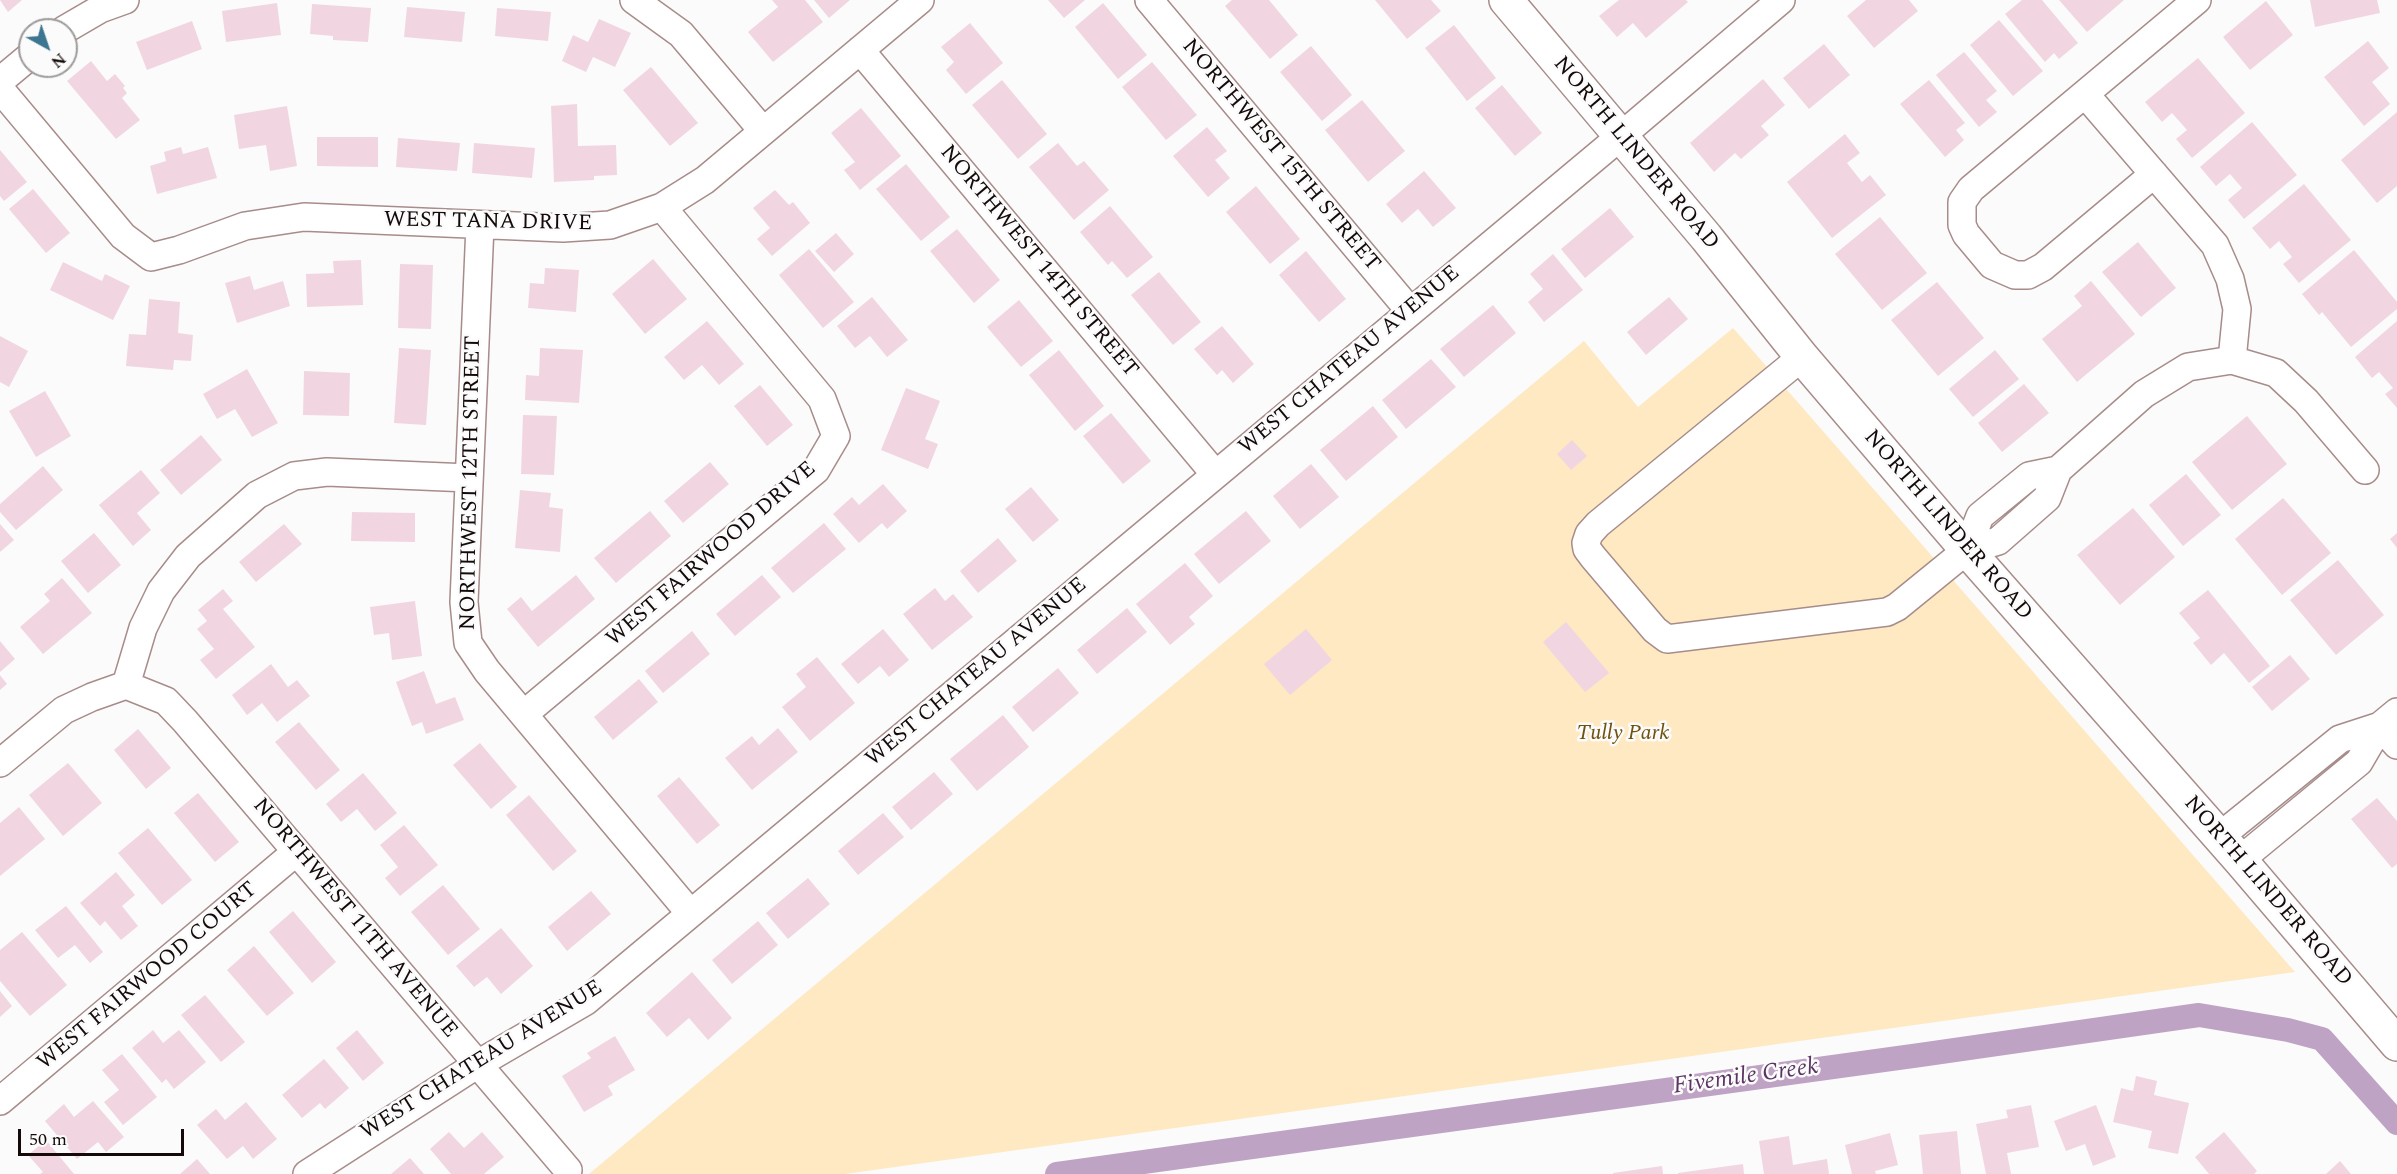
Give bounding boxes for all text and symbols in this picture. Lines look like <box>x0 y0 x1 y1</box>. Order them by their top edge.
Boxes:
north arrow <box>18 18 78 78</box>
street label: NORTHWEST 15TH STREET <box>1175 35 1385 277</box>
text: N <box>46 47 71 74</box>
street label: NORTH LINDER ROAD <box>1546 52 1724 256</box>
street label: NORTHWEST 14TH STREET <box>933 141 1143 383</box>
street label: WEST TANA DRIVE <box>384 208 592 238</box>
street label: WEST CHATEAU AVENUE <box>1234 261 1466 461</box>
street label: NORTHWEST 12TH STREET <box>456 335 488 631</box>
street label: NORTH LINDER ROAD <box>1857 425 2037 627</box>
street label: WEST FAIRWOOD DRIVE <box>602 457 822 653</box>
street label: WEST CHATEAU AVENUE <box>861 573 1093 773</box>
park label: Tully Park <box>1576 722 1670 748</box>
street label: NORTH LINDER ROAD <box>2177 791 2357 993</box>
street label: NORTHWEST 11TH AVENUE <box>246 794 462 1044</box>
street label: WEST FAIRWOOD COURT <box>33 877 263 1077</box>
street label: WEST CHATEAU AVENUE <box>356 976 608 1146</box>
water label: Fivemile Creek <box>1672 1054 1820 1102</box>
scale bar <box>21 1117 188 1155</box>
text: 50 m <box>29 1126 67 1153</box>

